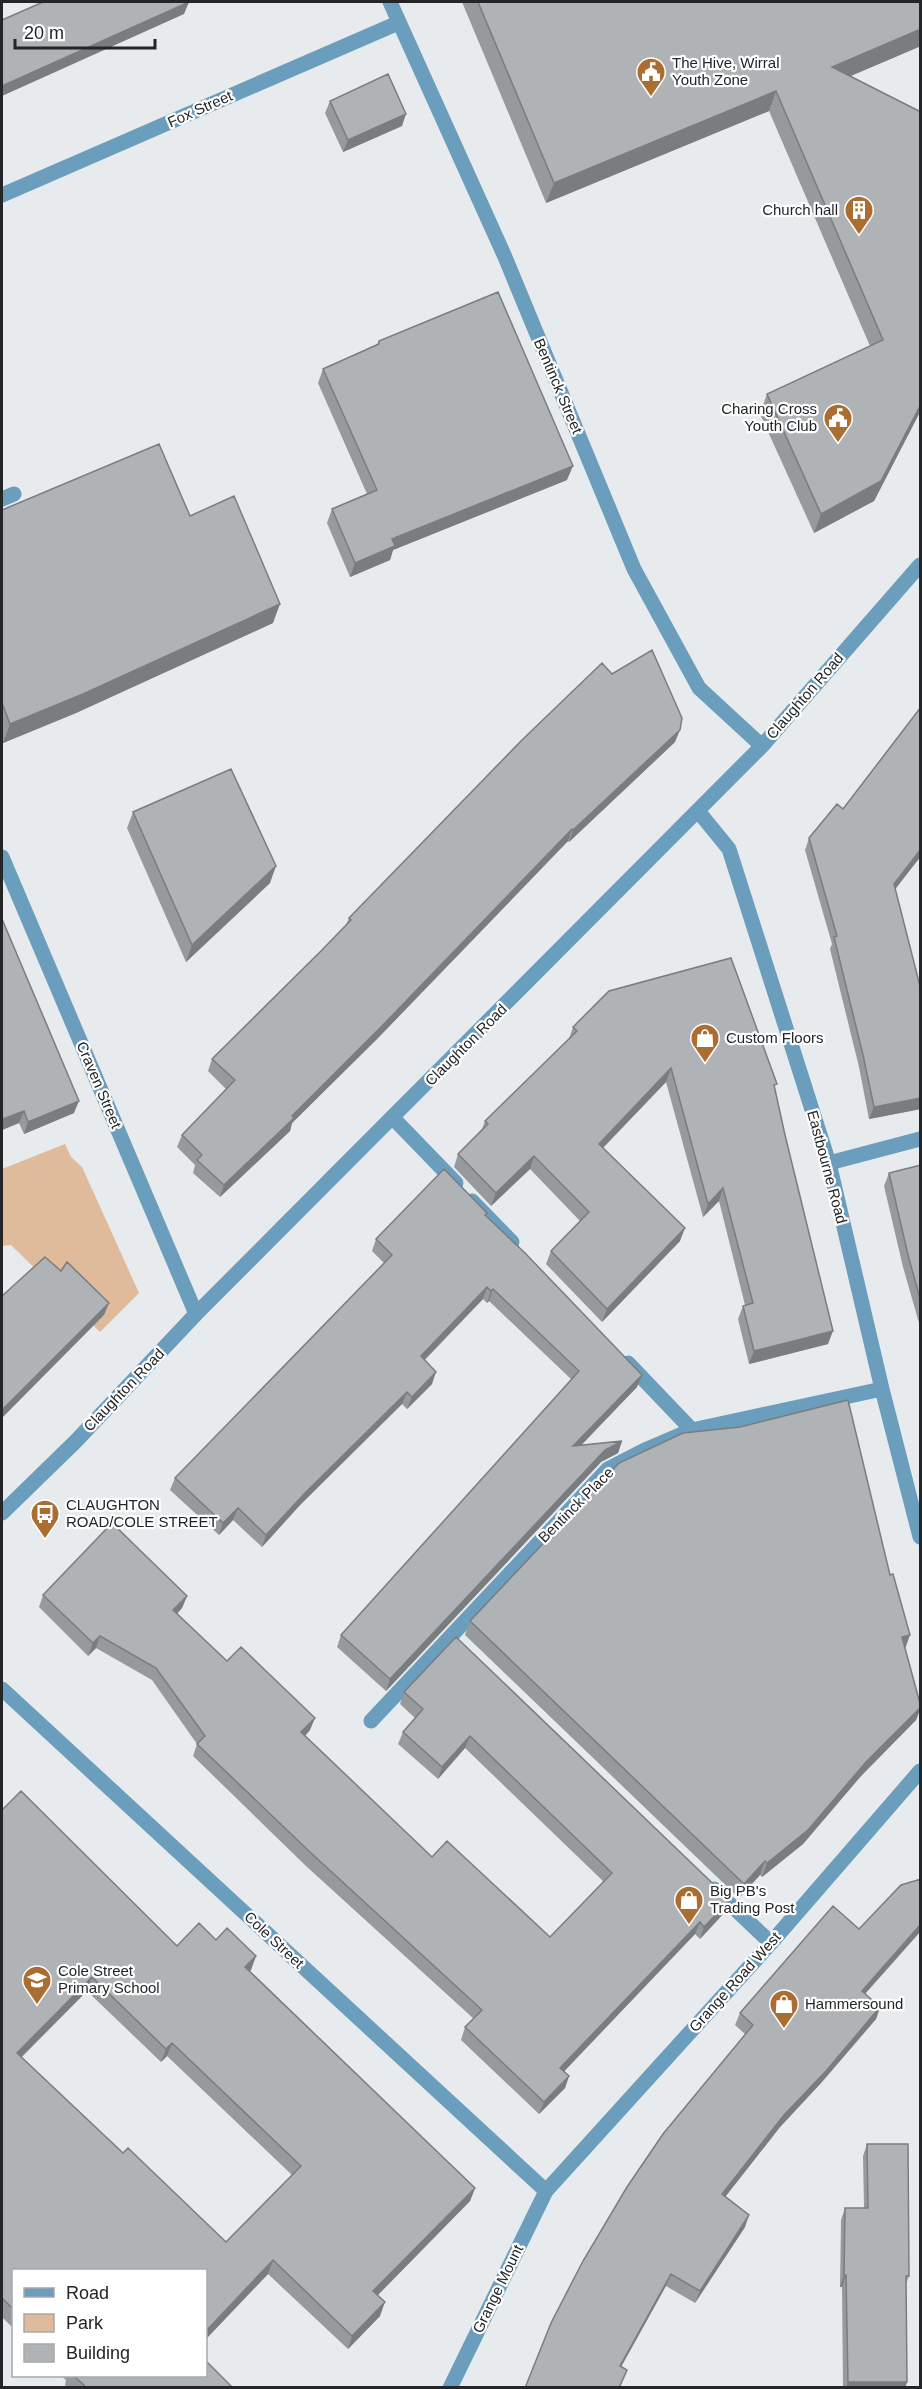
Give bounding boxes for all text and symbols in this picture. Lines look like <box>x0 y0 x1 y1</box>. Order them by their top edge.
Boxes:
scale bar <box>15 12 154 50</box>
text: 20 m <box>24 23 64 43</box>
place label: The Hive, Wirral Youth Zone <box>672 54 780 88</box>
public building icon: The Hive, Wirral Youth Zone <box>635 56 667 98</box>
street label: Fox Street <box>165 86 236 130</box>
building icon: Church hall <box>843 194 875 236</box>
place label: Church hall <box>762 201 838 218</box>
street label: Bentinck Street <box>531 336 586 437</box>
place label: Charing Cross Youth Club <box>721 400 817 434</box>
public building icon: Charing Cross Youth Club <box>822 402 854 444</box>
street label: Claughton Road <box>763 649 847 742</box>
street label: Claughton Road <box>421 1000 510 1089</box>
shop icon: Custom Floors <box>689 1022 721 1064</box>
place label: Custom Floors <box>726 1029 824 1046</box>
street label: Craven Street <box>74 1039 126 1131</box>
street label: Eastbourne Road <box>804 1108 851 1225</box>
street label: Claughton Road <box>80 1345 167 1435</box>
street label: Bentinck Place <box>535 1464 617 1546</box>
place label: CLAUGHTON ROAD/COLE STREET <box>66 1496 218 1530</box>
bus stop icon: CLAUGHTON ROAD/COLE STREET <box>29 1498 61 1540</box>
place label: Big PB's Trading Post <box>710 1882 795 1916</box>
shop icon: Big PB's Trading Post <box>673 1884 705 1926</box>
street label: Cole Street <box>241 1908 308 1972</box>
street label: Grange Road West <box>685 1928 784 2035</box>
place label: Cole Street Primary School <box>58 1962 160 1996</box>
school or university icon: Cole Street Primary School <box>21 1964 53 2006</box>
shop icon: Hammersound <box>768 1988 800 2030</box>
place label: Hammersound <box>805 1995 903 2012</box>
street label: Grange Mount <box>469 2241 527 2336</box>
legend <box>12 2269 207 2377</box>
text: Road <box>66 2283 109 2303</box>
text: Park <box>66 2313 104 2333</box>
text: Building <box>66 2343 130 2363</box>

